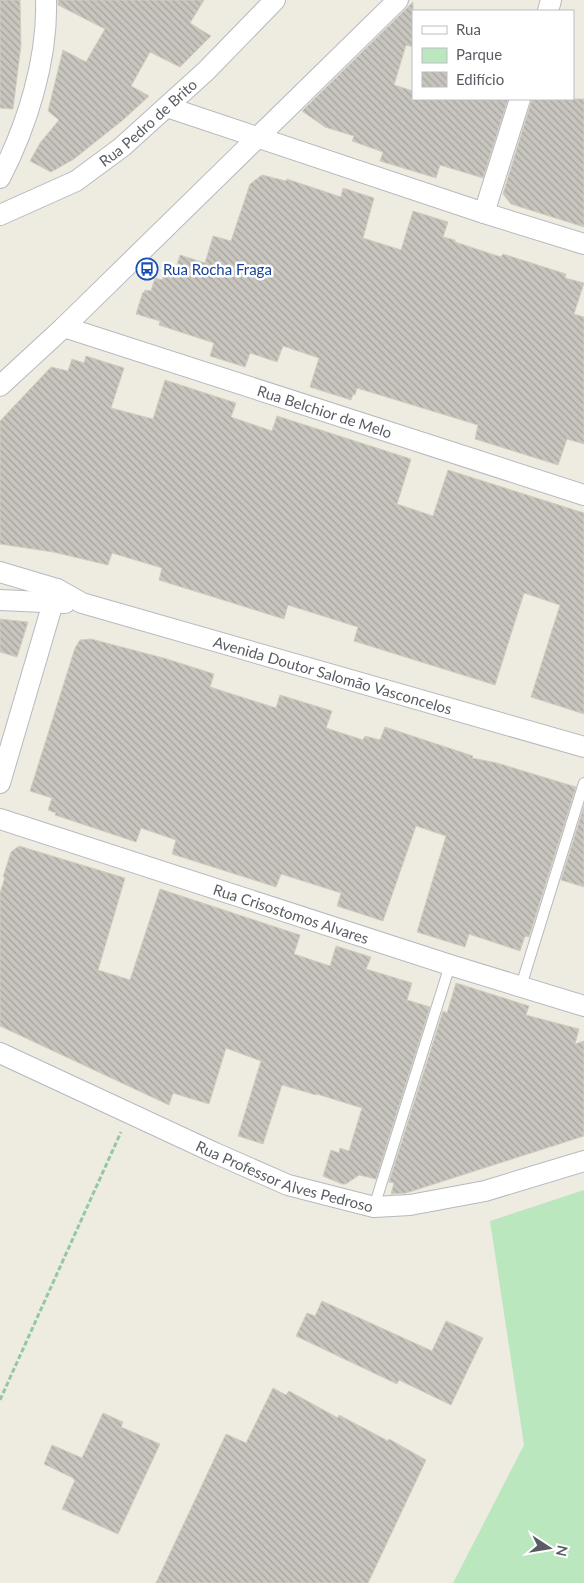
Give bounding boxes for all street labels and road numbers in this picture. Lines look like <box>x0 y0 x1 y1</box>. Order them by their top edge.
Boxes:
street label: Rua Pedro de Brito <box>95 75 200 170</box>
street label: Rua Belchior de Melo <box>255 381 394 441</box>
street label: Avenida Doutor Salomão Vasconcelos <box>211 632 454 718</box>
street label: Rua Crisostomos Alvares <box>211 880 371 947</box>
street label: Rua Professor Alves Pedroso <box>193 1137 375 1215</box>

